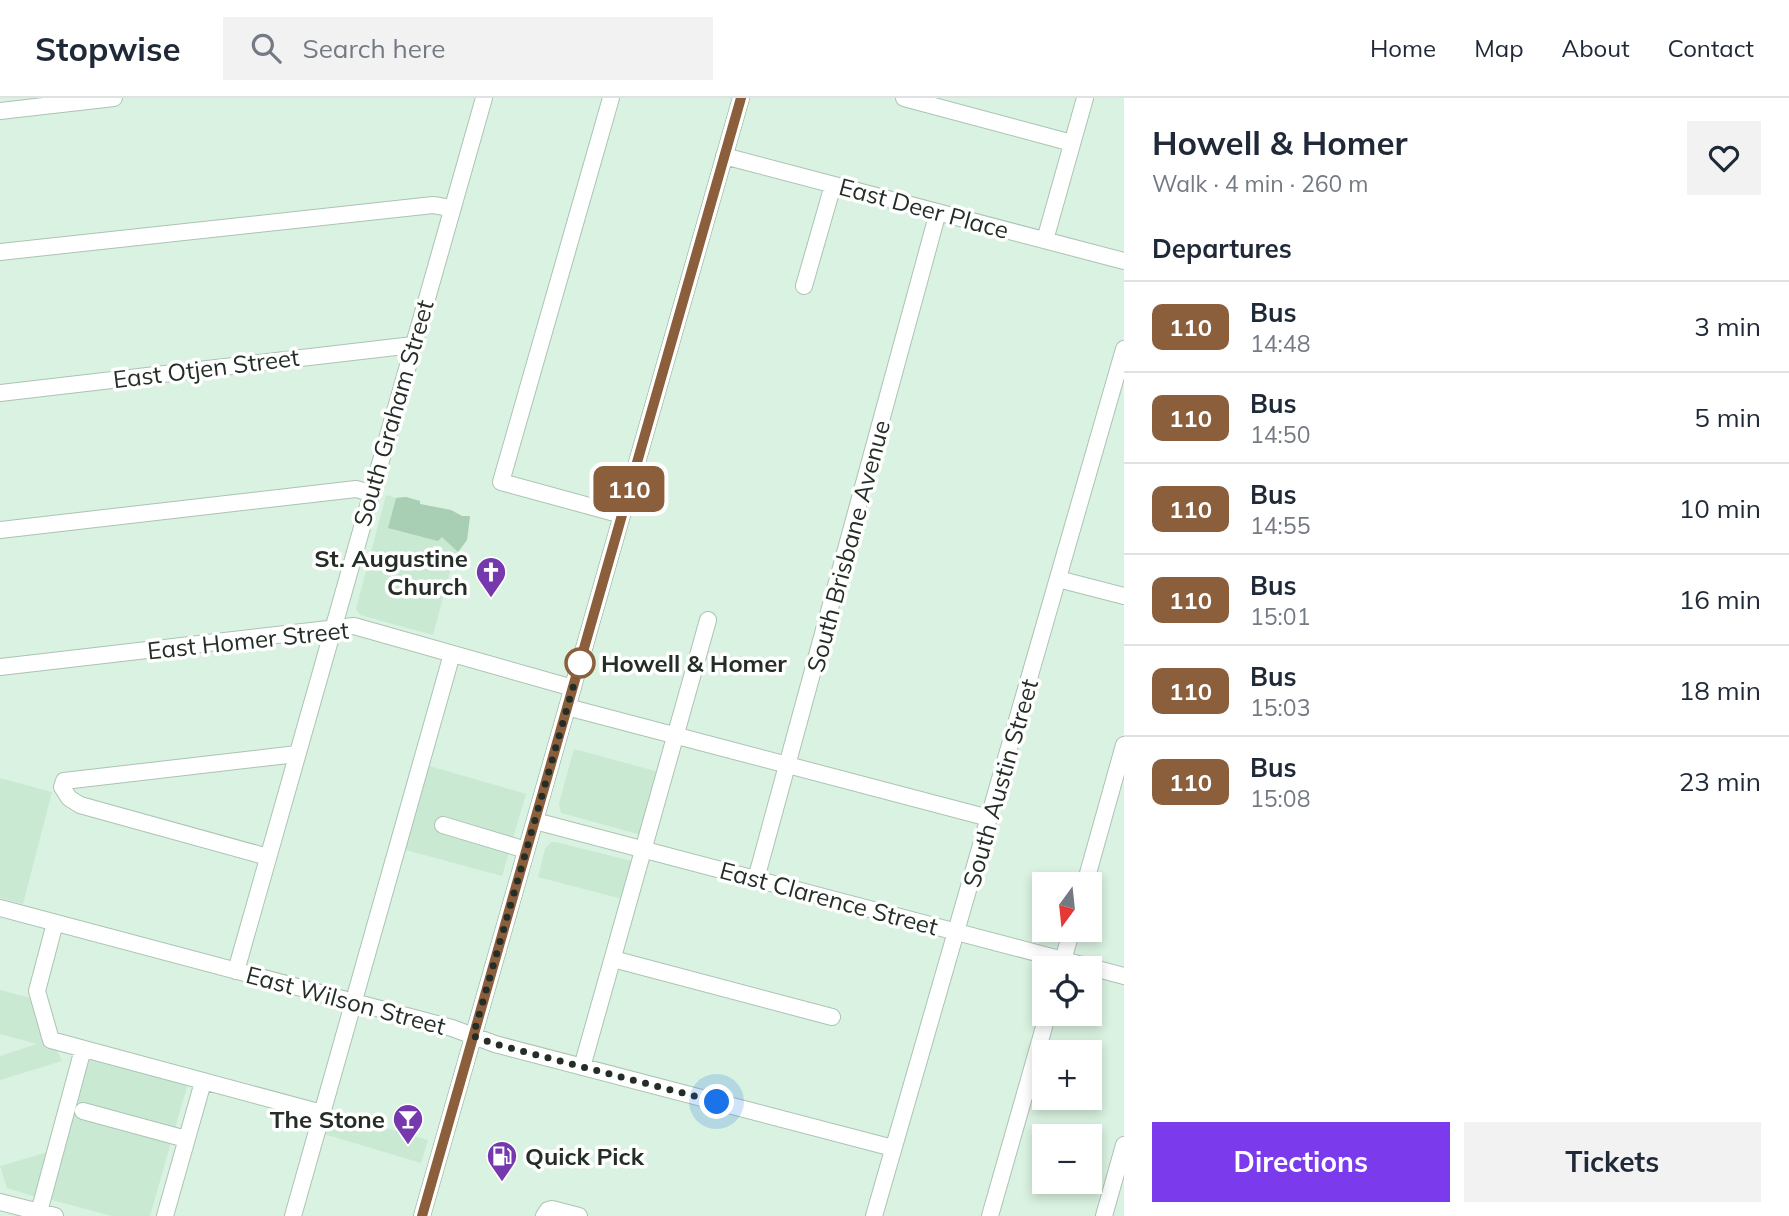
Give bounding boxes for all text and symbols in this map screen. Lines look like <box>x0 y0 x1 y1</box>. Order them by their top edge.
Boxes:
search box <box>223 17 713 80</box>
text: Stopwise <box>35 28 181 69</box>
icon: search <box>247 29 285 67</box>
text: Search here <box>303 32 445 65</box>
text: Home <box>1370 33 1436 63</box>
text: Map <box>1474 33 1524 63</box>
text: About <box>1562 33 1630 63</box>
text: Contact <box>1668 33 1754 63</box>
button: heart <box>1687 121 1761 195</box>
text: Howell & Homer <box>1152 122 1407 163</box>
text: Walk · 4 min · 260 m <box>1152 169 1369 198</box>
street label: East Deer Place <box>836 171 1012 245</box>
text: Departures <box>1152 232 1292 265</box>
street label: South Graham Street <box>346 296 440 530</box>
text: Bus <box>1250 296 1296 329</box>
text: 3 min <box>1694 310 1761 343</box>
text: 110 <box>1169 312 1212 342</box>
text: 14:48 <box>1250 329 1310 358</box>
street label: East Otjen Street <box>111 342 301 394</box>
text: Bus <box>1250 387 1296 420</box>
text: 5 min <box>1694 401 1761 434</box>
text: 110 <box>1169 403 1212 433</box>
street label: South Brisbane Avenue <box>800 417 896 675</box>
text: 14:50 <box>1250 420 1310 449</box>
line badge: 110 <box>589 466 669 512</box>
text: 110 <box>607 474 651 504</box>
text: Bus <box>1250 478 1296 511</box>
text: 10 min <box>1679 492 1761 525</box>
text: 110 <box>1169 494 1212 524</box>
text: 14:55 <box>1250 511 1310 540</box>
place label: St. Augustine Church <box>314 543 468 601</box>
church icon: St. Augustine Church <box>474 555 508 599</box>
text: Bus <box>1250 569 1296 602</box>
text: 16 min <box>1679 583 1761 616</box>
text: 110 <box>1169 585 1212 615</box>
text: 15:01 <box>1250 602 1310 631</box>
street label: East Homer Street <box>146 615 350 665</box>
marker: Howell & Homer <box>565 648 595 678</box>
place label: Howell & Homer <box>601 648 787 678</box>
text: Bus <box>1250 660 1296 693</box>
text: 18 min <box>1679 674 1761 707</box>
street label: South Austin Street <box>956 675 1044 891</box>
text: 110 <box>1169 676 1212 706</box>
text: 15:03 <box>1250 693 1310 722</box>
text: Bus <box>1250 751 1296 784</box>
text: 23 min <box>1679 765 1761 798</box>
text: 110 <box>1169 767 1212 797</box>
text: 15:08 <box>1250 784 1310 813</box>
street label: East Clarence Street <box>717 854 941 942</box>
north arrow <box>1032 872 1102 942</box>
map controls <box>1032 872 1102 1194</box>
button: locate <box>1032 956 1102 1026</box>
street label: East Wilson Street <box>243 959 449 1041</box>
button: + <box>1032 1040 1102 1110</box>
your location <box>699 1084 734 1119</box>
bar icon: The Stone <box>391 1102 425 1146</box>
place label: The Stone <box>270 1104 385 1134</box>
button: Directions <box>1152 1122 1450 1202</box>
button: Tickets <box>1464 1122 1761 1202</box>
button: − <box>1032 1124 1102 1194</box>
fuel station icon: Quick Pick <box>485 1139 519 1183</box>
place label: Quick Pick <box>525 1141 645 1171</box>

